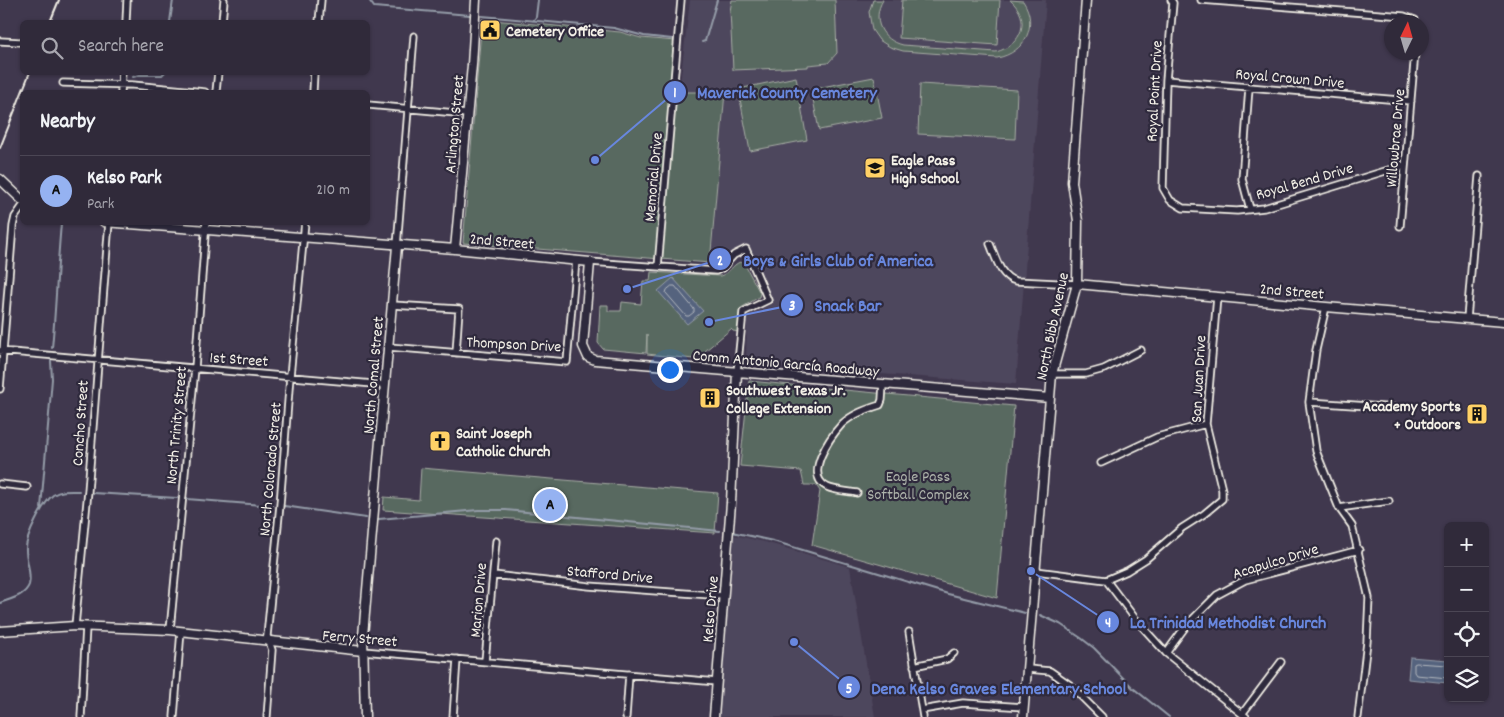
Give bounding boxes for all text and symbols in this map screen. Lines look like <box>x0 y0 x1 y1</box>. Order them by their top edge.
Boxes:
north arrow <box>1384 15 1429 60</box>
public building icon: Cemetery Office <box>478 18 502 42</box>
search box <box>20 20 370 75</box>
place label: Cemetery Office <box>506 21 604 44</box>
icon: search <box>38 34 66 62</box>
text: Search here <box>78 34 164 61</box>
street label: Royal Point Drive <box>1141 40 1170 142</box>
street label: Royal Crown Drive <box>1234 63 1345 96</box>
street label: Arlington Street <box>440 74 471 174</box>
callout: Maverick County Cemetery <box>662 75 887 108</box>
text: Maverick County Cemetery <box>697 82 878 107</box>
text: 1 <box>673 83 677 105</box>
street label: Willowbrae Drive <box>1381 88 1412 189</box>
text: Nearby <box>40 108 95 138</box>
street label: Memorial Drive <box>639 132 670 223</box>
place label: Eagle Pass High School <box>891 150 959 191</box>
school or university icon: Eagle Pass High School <box>863 156 887 180</box>
street label: Royal Bend Drive <box>1253 158 1356 207</box>
text: Kelso Park <box>87 166 162 193</box>
text: A <box>52 179 60 202</box>
text: 210 m <box>316 179 350 202</box>
text: Park <box>87 193 114 216</box>
street label: 2nd Street <box>469 228 535 257</box>
callout: Boys & Girls Club of America <box>708 243 943 276</box>
text: Boys & Girls Club of America <box>743 250 933 275</box>
text: 2 <box>717 251 723 273</box>
street label: North Bibb Avenue <box>1031 270 1076 383</box>
street label: 2nd Street <box>1259 278 1325 307</box>
callout: Snack Bar <box>780 288 892 321</box>
text: Snack Bar <box>814 295 882 320</box>
text: 3 <box>789 296 796 318</box>
street label: North Comal Street <box>358 315 391 435</box>
street label: Thompson Drive <box>466 332 562 359</box>
street label: San Juan Drive <box>1186 335 1213 424</box>
street label: Comm Antonio García Roadway <box>692 345 881 384</box>
street label: 1st Street <box>209 347 269 374</box>
your location <box>657 357 683 383</box>
street label: North Trinity Street <box>161 365 194 485</box>
street label: Concho Street <box>67 379 96 467</box>
place label: Southwest Texas Jr. College Extension <box>726 380 846 421</box>
building icon: Southwest Texas Jr. College Extension <box>698 386 722 410</box>
place label: Academy Sports + Outdoors <box>1363 396 1461 437</box>
street label: North Colorado Street <box>254 401 289 537</box>
building icon: Academy Sports + Outdoors <box>1465 402 1489 426</box>
place label: Saint Joseph Catholic Church <box>456 423 550 464</box>
church icon: Saint Joseph Catholic Church <box>428 429 452 453</box>
park label: Eagle Pass Softball Complex <box>867 466 969 507</box>
pin: A <box>534 486 566 524</box>
map controls <box>1444 522 1489 702</box>
button: + <box>1444 522 1489 567</box>
street label: Acapulco Drive <box>1230 538 1322 586</box>
street label: Stafford Drive <box>566 560 654 591</box>
street label: Marion Drive <box>465 562 494 638</box>
button: − <box>1444 567 1489 612</box>
street label: Kelso Drive <box>697 575 726 643</box>
callout: La Trinidad Methodist Church <box>1095 606 1337 639</box>
text: La Trinidad Methodist Church <box>1130 612 1326 637</box>
button: locate <box>1444 612 1489 657</box>
text: 4 <box>1105 613 1111 635</box>
street label: Ferry Street <box>321 625 398 654</box>
button: layers <box>1444 657 1489 702</box>
callout: Dena Kelso Graves Elementary School <box>836 671 1137 704</box>
text: Dena Kelso Graves Elementary School <box>871 678 1127 703</box>
text: 5 <box>846 679 853 701</box>

